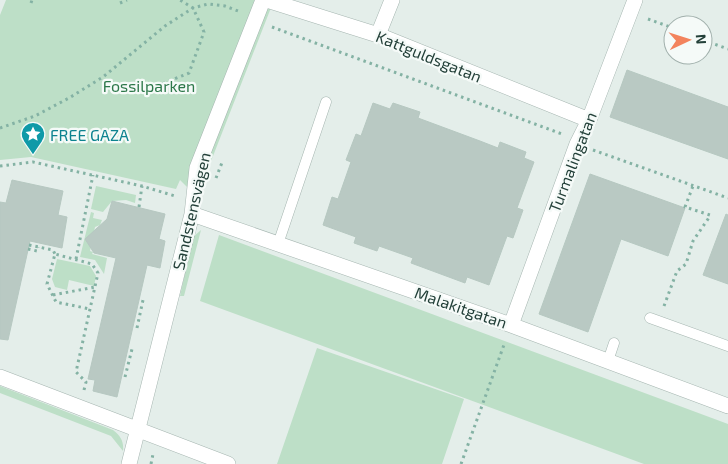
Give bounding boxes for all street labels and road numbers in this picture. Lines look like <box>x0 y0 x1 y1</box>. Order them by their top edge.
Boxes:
street label: Kattguldsgatan <box>373 26 485 86</box>
street label: Turmalingatan <box>544 109 600 215</box>
street label: Sandstensvägen <box>168 150 214 272</box>
street label: Malakitgatan <box>412 282 510 332</box>

